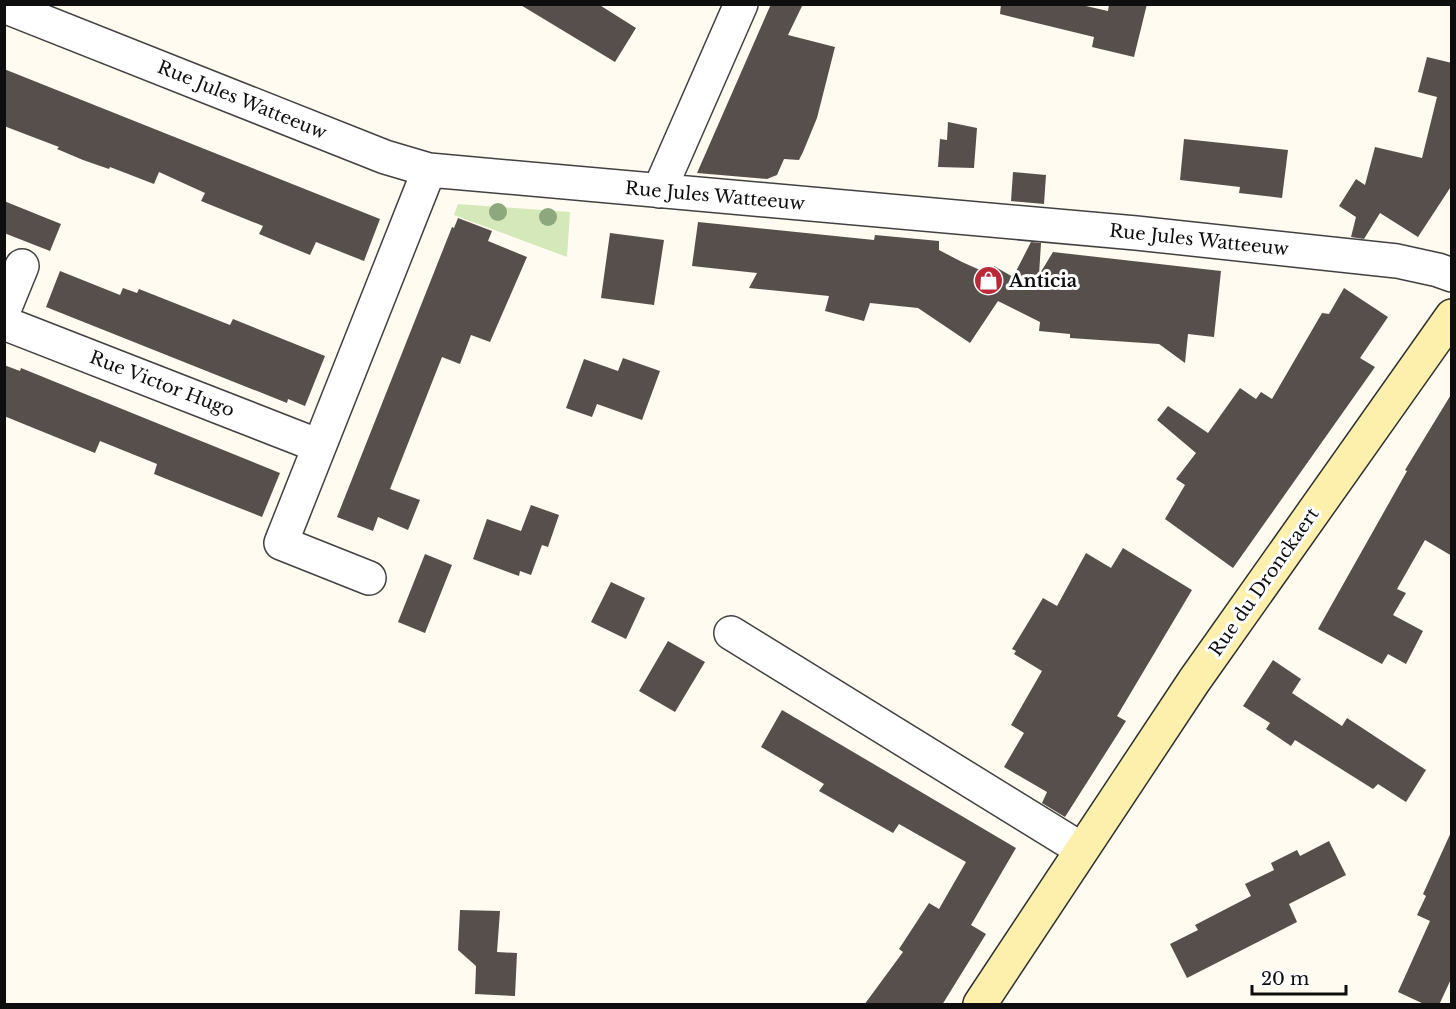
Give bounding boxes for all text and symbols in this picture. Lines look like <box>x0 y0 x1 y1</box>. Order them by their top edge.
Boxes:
street label: Rue Jules Watteeuw <box>154 56 330 144</box>
street label: Rue Jules Watteeuw <box>624 177 807 215</box>
street label: Rue Jules Watteeuw <box>1108 220 1291 260</box>
shop icon: Anticia <box>972 265 1004 297</box>
place label: Anticia <box>1008 270 1078 292</box>
street label: Rue Victor Hugo <box>86 346 238 422</box>
street label: Rue du Dronckaert <box>1205 503 1324 660</box>
scale bar <box>1252 958 1346 996</box>
text: 20 m <box>1261 968 1309 990</box>

